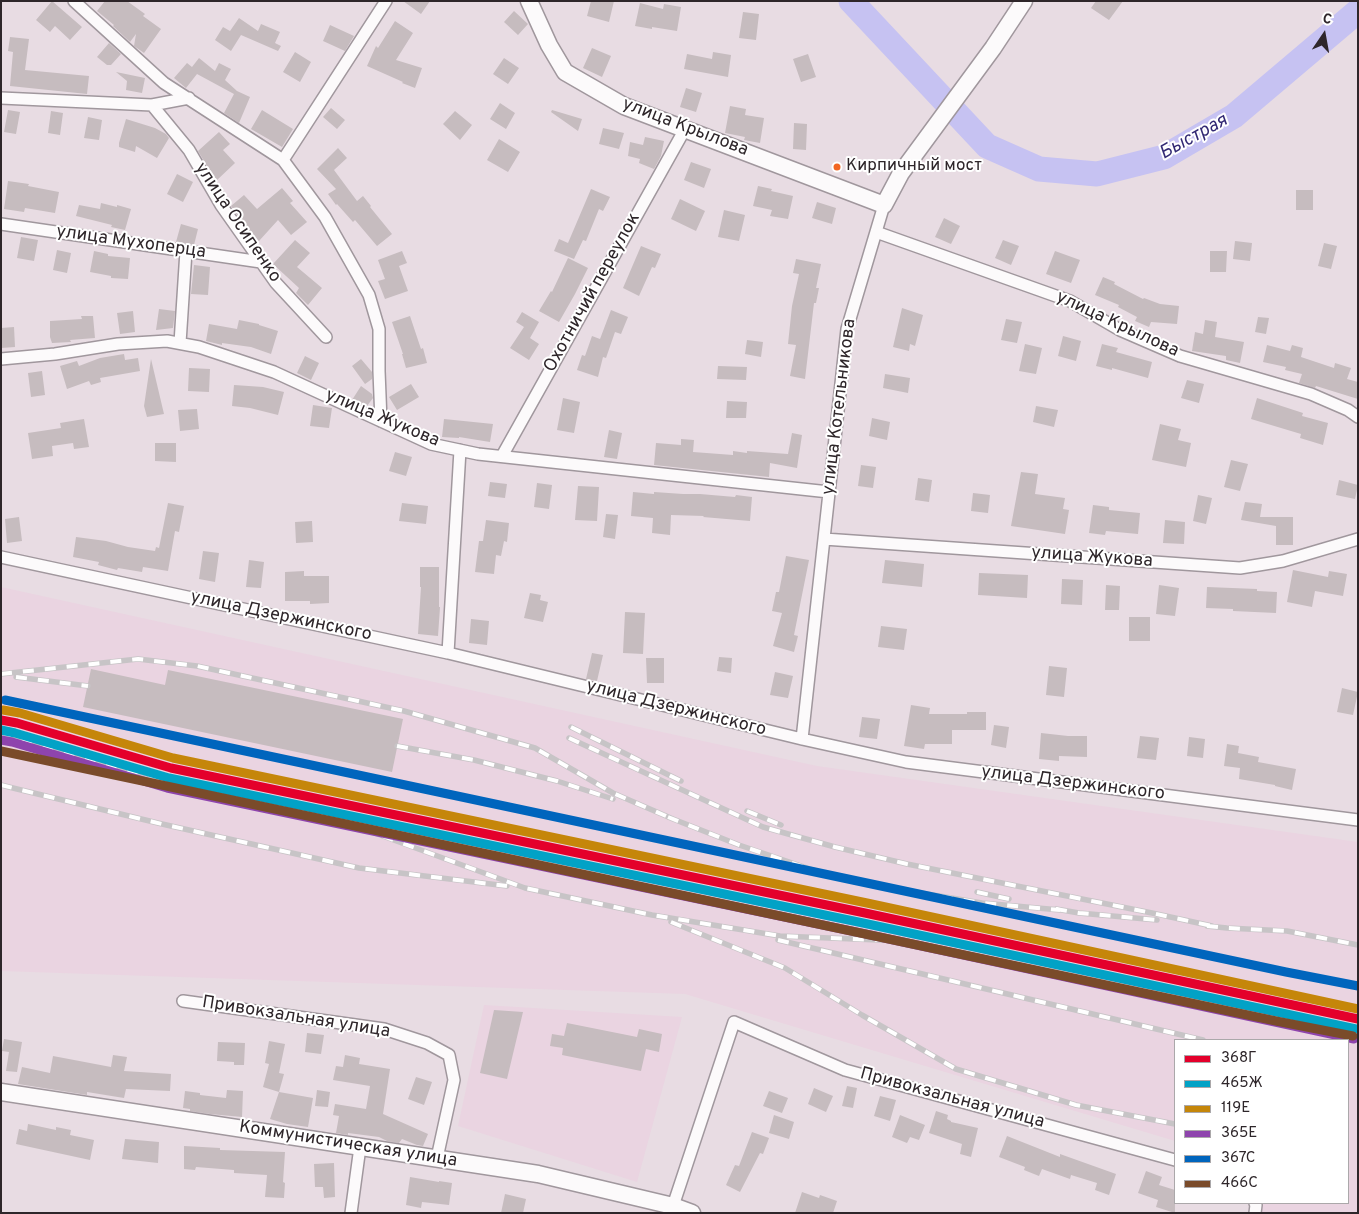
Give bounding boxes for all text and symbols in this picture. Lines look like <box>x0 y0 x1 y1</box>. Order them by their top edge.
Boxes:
north arrow <box>1299 10 1349 60</box>
text: С <box>1321 11 1333 29</box>
street label: улица Крылова <box>619 94 751 162</box>
water label: Быстрая <box>1156 110 1232 166</box>
place label: Кирпичный мост <box>846 157 982 177</box>
street label: улица Осипенко <box>189 159 285 287</box>
marker: Кирпичный мост <box>832 162 842 172</box>
street label: Охотничий переулок <box>540 210 646 376</box>
street label: улица Мухоперца <box>55 222 207 264</box>
street label: улица Крылова <box>1052 287 1182 363</box>
street label: улица Котельникова <box>818 318 862 496</box>
street label: улица Жукова <box>322 385 442 453</box>
street label: улица Жукова <box>1030 543 1154 573</box>
street label: улица Дзержинского <box>188 587 374 647</box>
street label: улица Дзержинского <box>584 676 768 742</box>
street label: улица Дзержинского <box>980 762 1166 806</box>
street label: Привокзальная улица <box>200 992 392 1044</box>
legend <box>1174 1039 1349 1204</box>
text: 368Г <box>1221 1049 1257 1068</box>
street label: Привокзальная улица <box>857 1064 1047 1134</box>
text: 465Ж <box>1221 1074 1263 1093</box>
text: 119Е <box>1221 1099 1250 1118</box>
street label: Коммунистическая улица <box>237 1117 459 1173</box>
text: 365Е <box>1221 1124 1257 1143</box>
text: 367С <box>1221 1149 1256 1168</box>
text: 466С <box>1221 1174 1258 1193</box>

